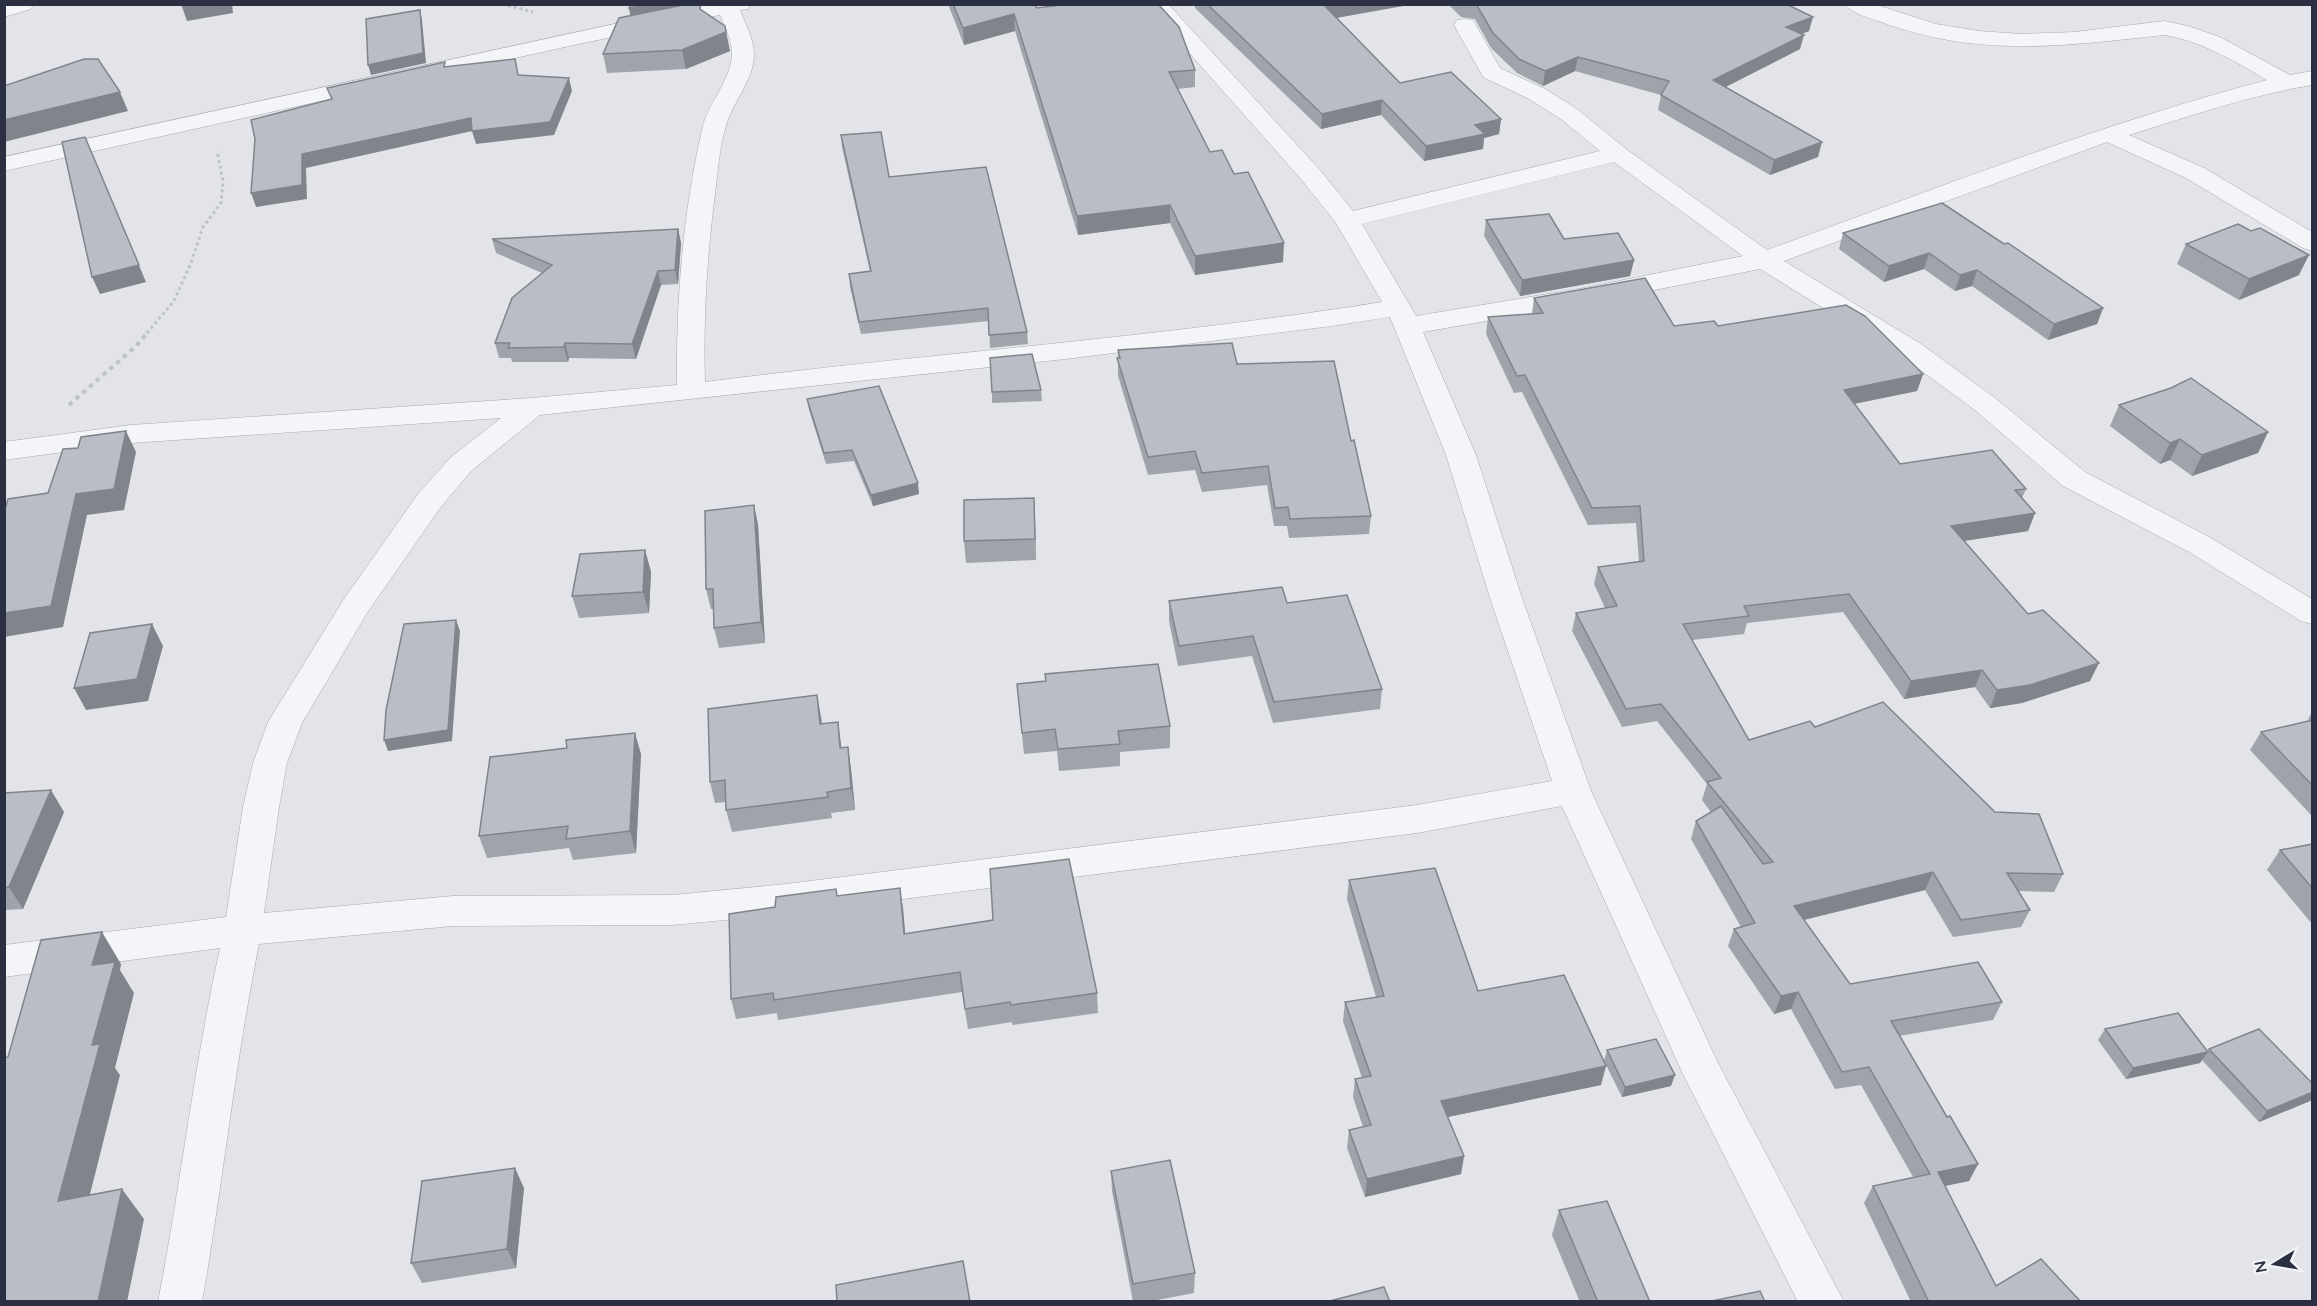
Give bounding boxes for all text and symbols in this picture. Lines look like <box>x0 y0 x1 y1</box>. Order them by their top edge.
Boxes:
north arrow <box>2245 1234 2305 1294</box>
text: N <box>2249 1259 2271 1275</box>

